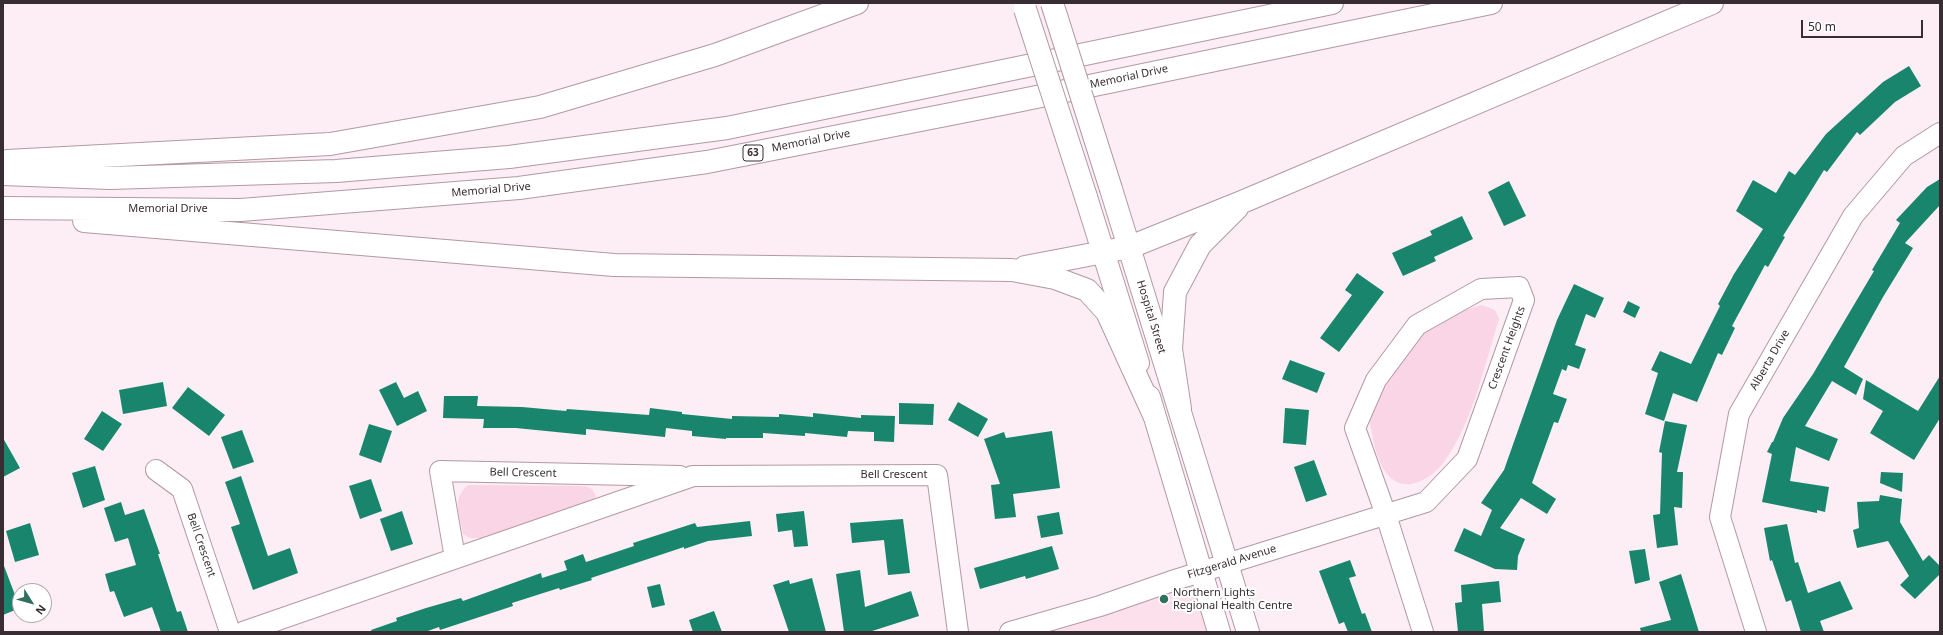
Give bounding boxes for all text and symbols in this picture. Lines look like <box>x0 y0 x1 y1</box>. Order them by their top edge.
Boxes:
scale bar <box>1803 12 1925 38</box>
text: 50 m <box>1808 18 1836 35</box>
street label: Memorial Drive <box>1089 62 1169 92</box>
street label: Memorial Drive <box>771 127 851 155</box>
road number: 63 <box>743 145 763 161</box>
street label: Memorial Drive <box>451 180 531 200</box>
street label: Memorial Drive <box>128 202 208 216</box>
street label: Hospital Street <box>1134 279 1168 355</box>
street label: Crescent Heights <box>1486 304 1528 392</box>
street label: Alberta Drive <box>1747 327 1793 393</box>
street label: Bell Crescent <box>489 466 557 480</box>
street label: Bell Crescent <box>861 468 927 482</box>
street label: Bell Crescent <box>184 511 218 579</box>
street label: Fitzgerald Avenue <box>1186 542 1278 582</box>
north arrow <box>12 583 52 623</box>
place label: Northern Lights Regional Health Centre <box>1173 586 1292 612</box>
marker: Northern Lights Regional Health Centre <box>1158 593 1170 605</box>
text: N <box>33 602 50 618</box>

